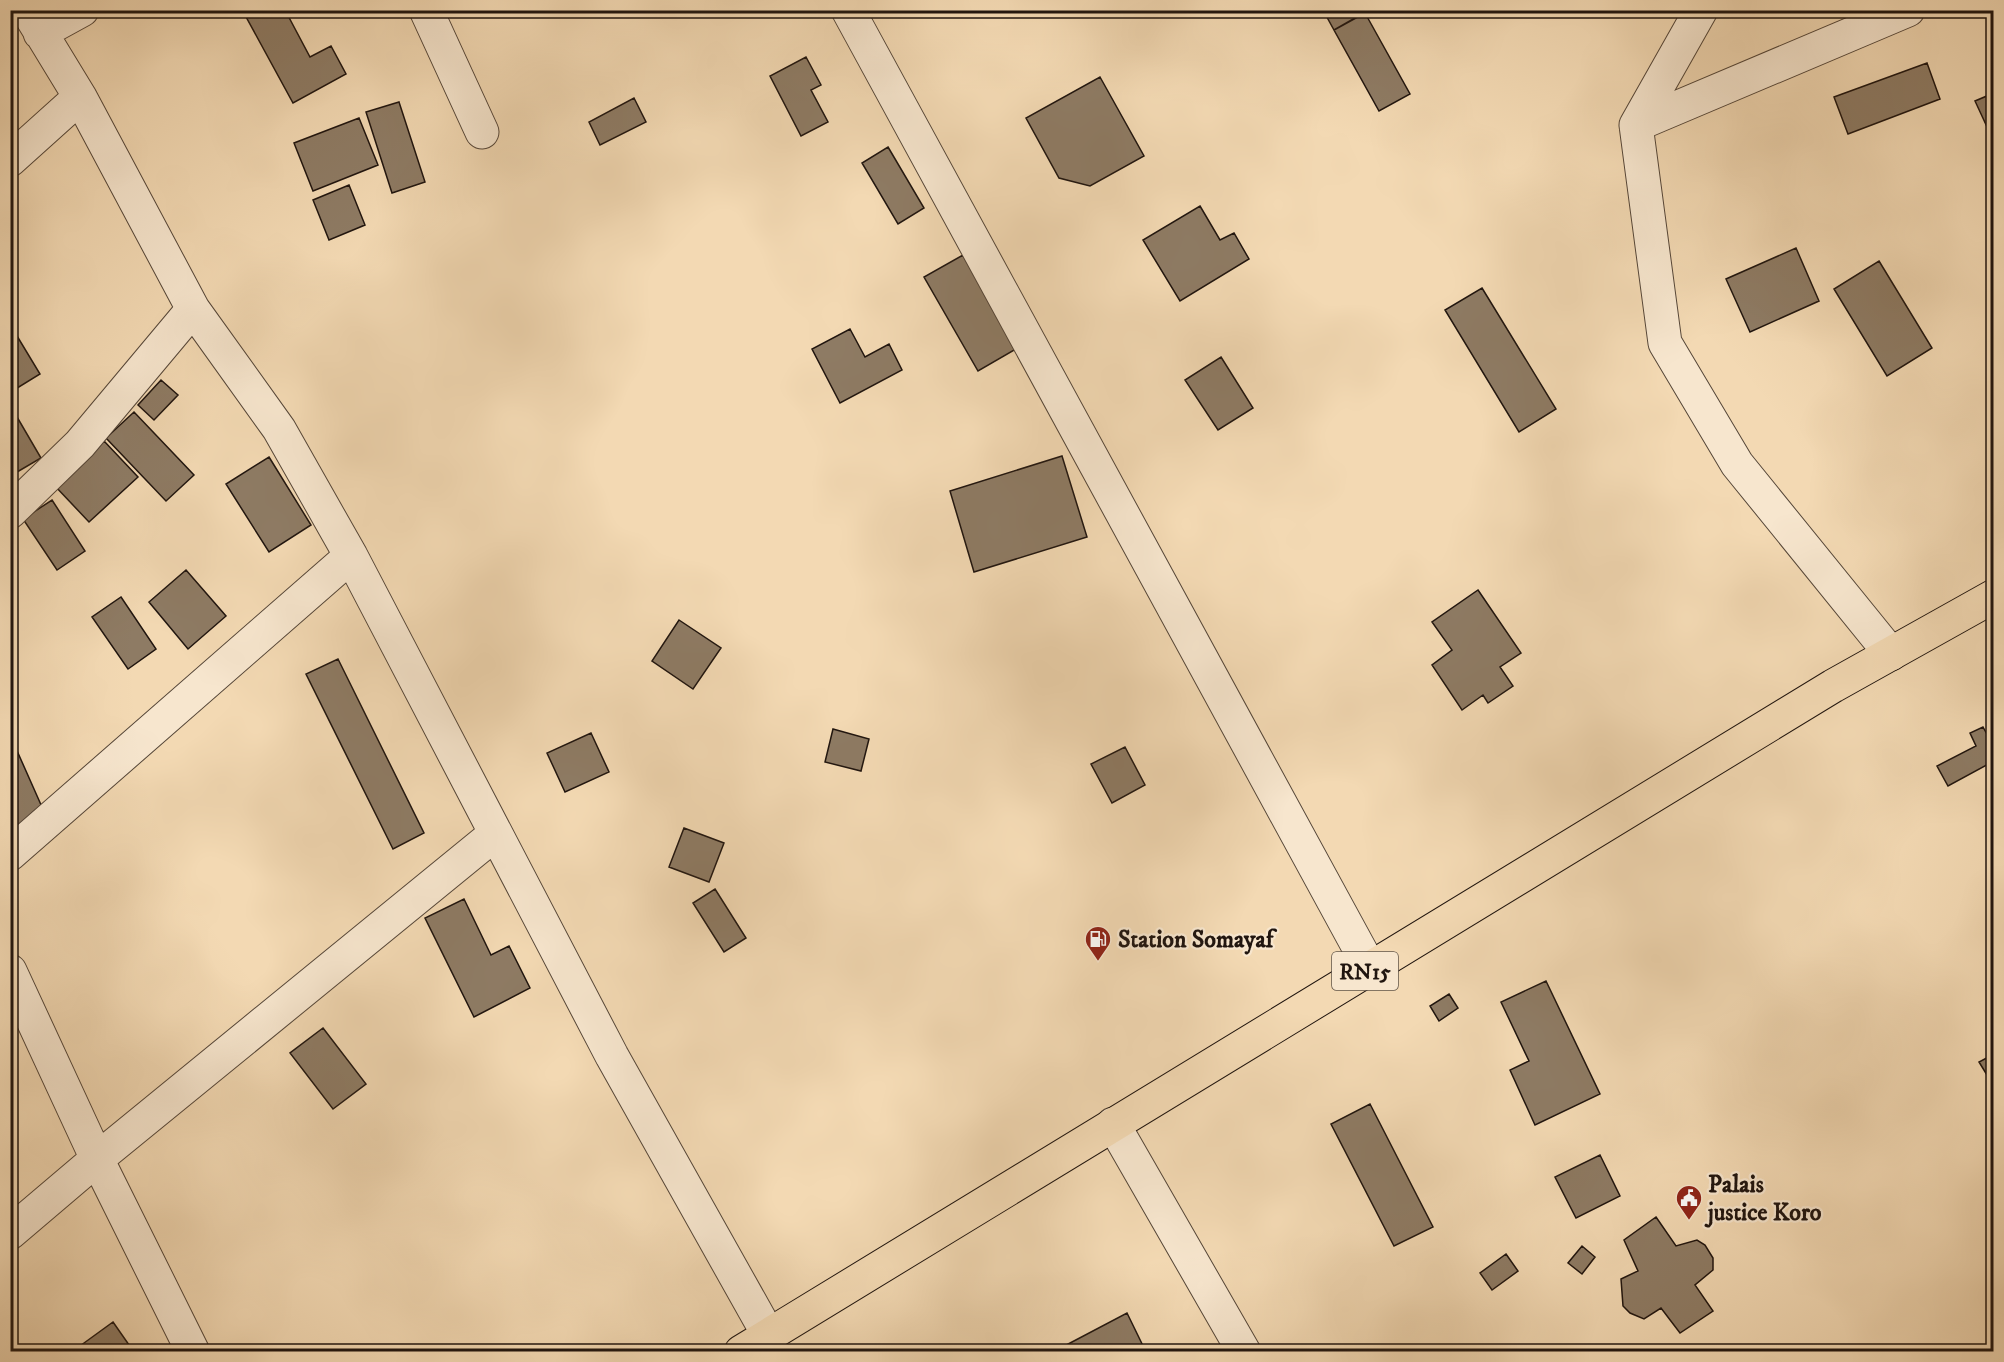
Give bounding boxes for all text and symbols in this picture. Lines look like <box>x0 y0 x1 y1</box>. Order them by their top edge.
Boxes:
fuel station icon: Station Somayaf <box>1083 924 1113 962</box>
place label: Station Somayaf <box>1118 925 1278 955</box>
road number: RN15 <box>1332 952 1398 990</box>
place label: Palais justice Koro <box>1704 1170 1822 1228</box>
public building icon: Palais justice Koro <box>1674 1183 1704 1221</box>

